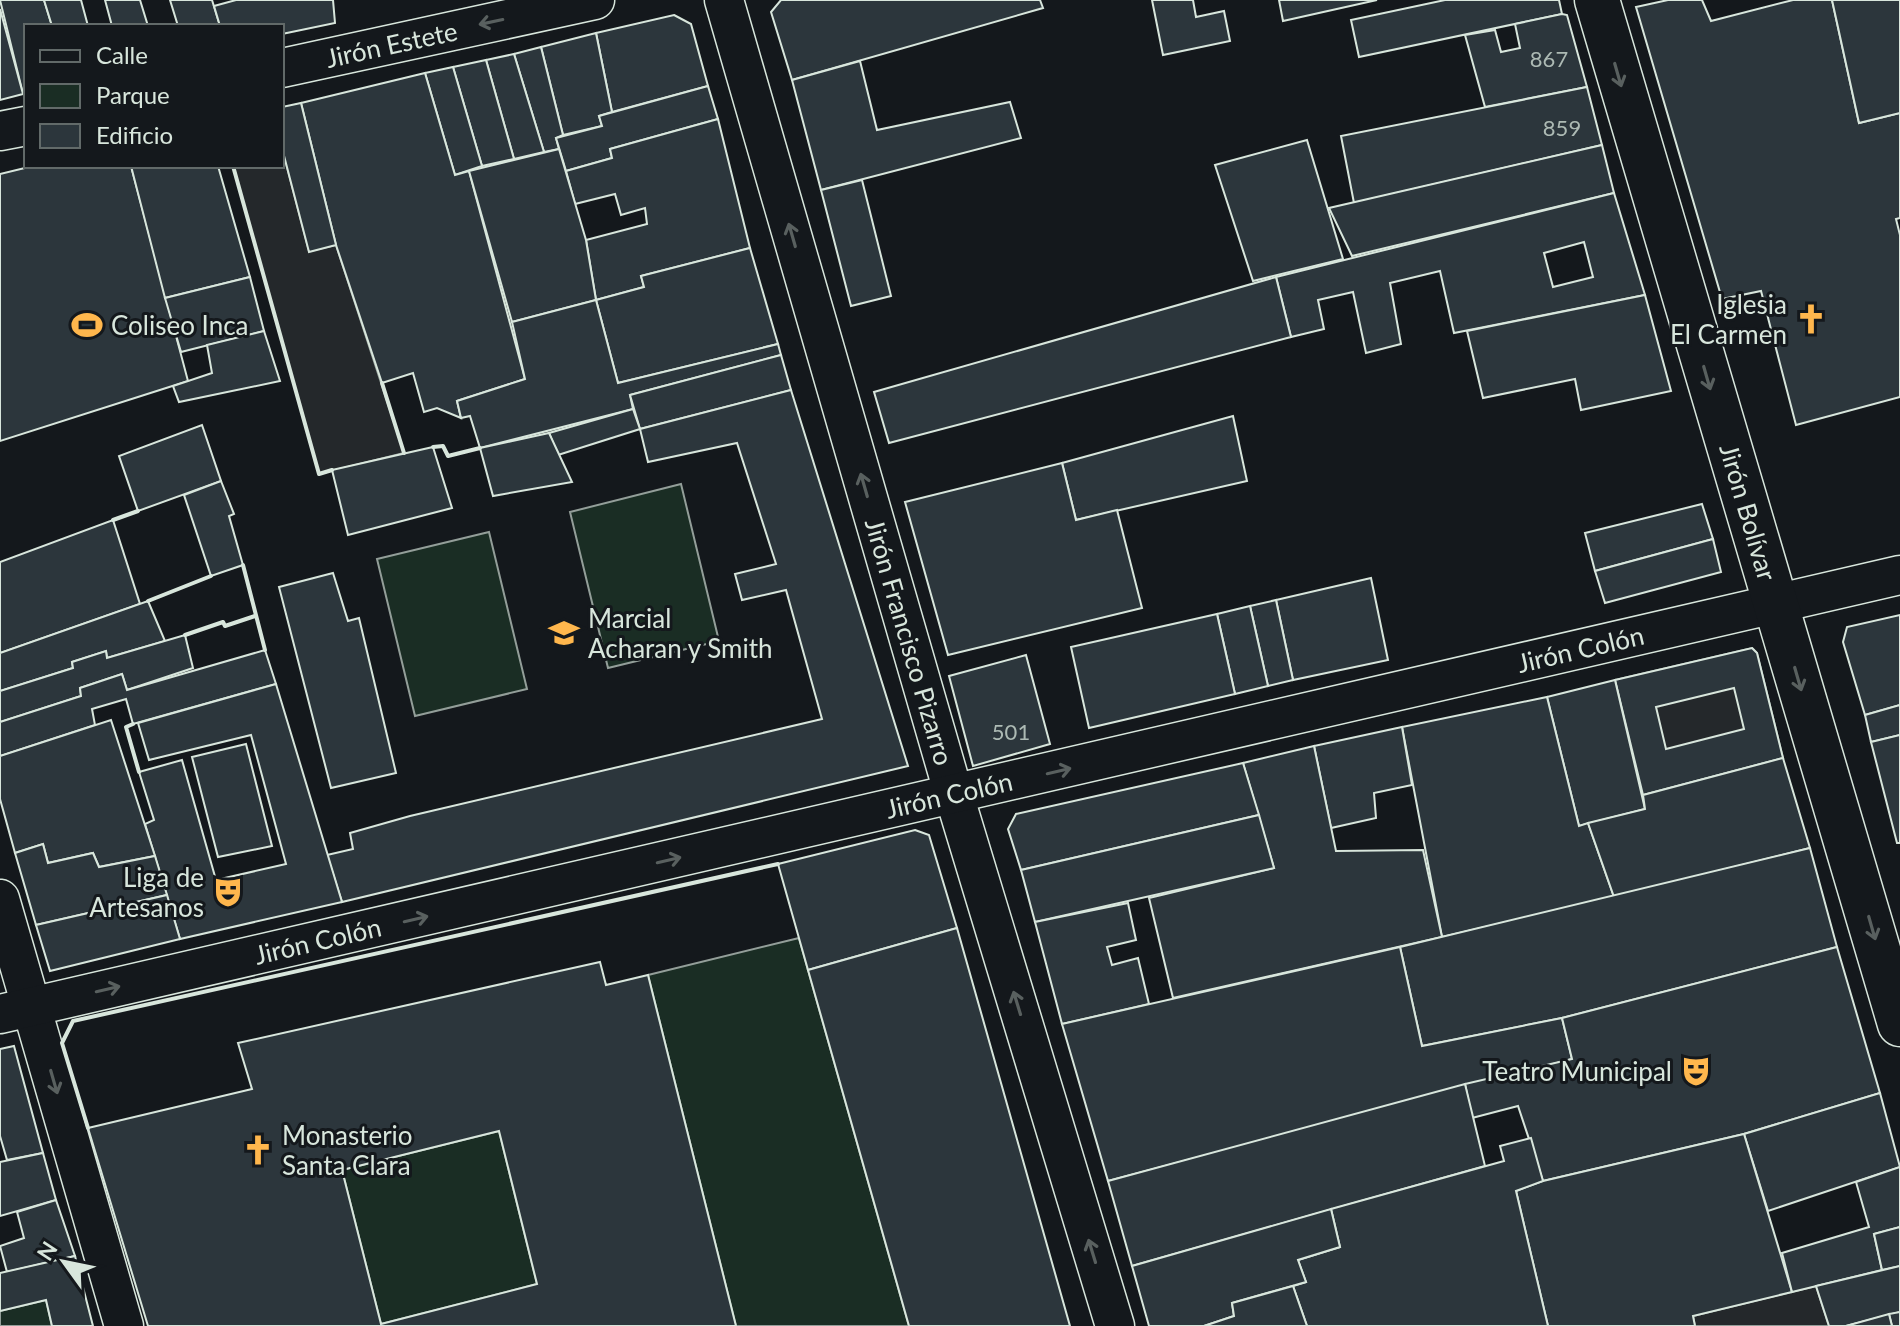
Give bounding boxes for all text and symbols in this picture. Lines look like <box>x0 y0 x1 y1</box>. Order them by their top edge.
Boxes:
street label: Jirón Estete <box>323 14 460 74</box>
one-way arrow <box>479 15 505 30</box>
legend <box>24 24 284 168</box>
text: Calle <box>96 40 148 69</box>
house number: 867 <box>1530 45 1568 72</box>
one-way arrow <box>1611 61 1626 87</box>
text: Parque <box>96 80 170 109</box>
house number: 859 <box>1543 114 1581 141</box>
text: Edificio <box>96 120 173 149</box>
one-way arrow <box>784 222 799 248</box>
place label: Iglesia El Carmen <box>1670 288 1787 350</box>
church icon: Iglesia El Carmen <box>1794 302 1828 336</box>
sports icon: Coliseo Inca <box>70 308 104 342</box>
place label: Coliseo Inca <box>111 309 249 341</box>
one-way arrow <box>1700 365 1715 391</box>
street label: Jirón Bolívar <box>1713 440 1784 585</box>
one-way arrow <box>856 472 871 498</box>
street label: Jirón Francisco Pizarro <box>859 515 961 769</box>
place label: Marcial Acharan y Smith <box>588 602 772 664</box>
school or university icon: Marcial Acharan y Smith <box>547 616 581 650</box>
street label: Jirón Colón <box>1514 619 1647 679</box>
one-way arrow <box>1791 666 1806 692</box>
house number: 501 <box>992 718 1030 745</box>
one-way arrow <box>1046 762 1072 777</box>
street label: Jirón Colón <box>882 765 1016 825</box>
one-way arrow <box>656 852 682 867</box>
place label: Liga de Artesanos <box>89 861 204 923</box>
theatre icon: Liga de Artesanos <box>211 875 245 909</box>
street label: Jirón Colón <box>251 910 384 971</box>
one-way arrow <box>403 910 428 925</box>
one-way arrow <box>1865 915 1880 941</box>
one-way arrow <box>95 981 120 996</box>
one-way arrow <box>1009 990 1024 1016</box>
theatre icon: Teatro Municipal <box>1679 1054 1713 1088</box>
place label: Teatro Municipal <box>1482 1055 1672 1087</box>
one-way arrow <box>47 1068 62 1094</box>
place label: Monasterio Santa Clara <box>282 1119 413 1181</box>
church icon: Monasterio Santa Clara <box>241 1133 275 1167</box>
north arrow <box>24 1222 104 1302</box>
text: N <box>31 1236 63 1265</box>
one-way arrow <box>1084 1239 1099 1265</box>

